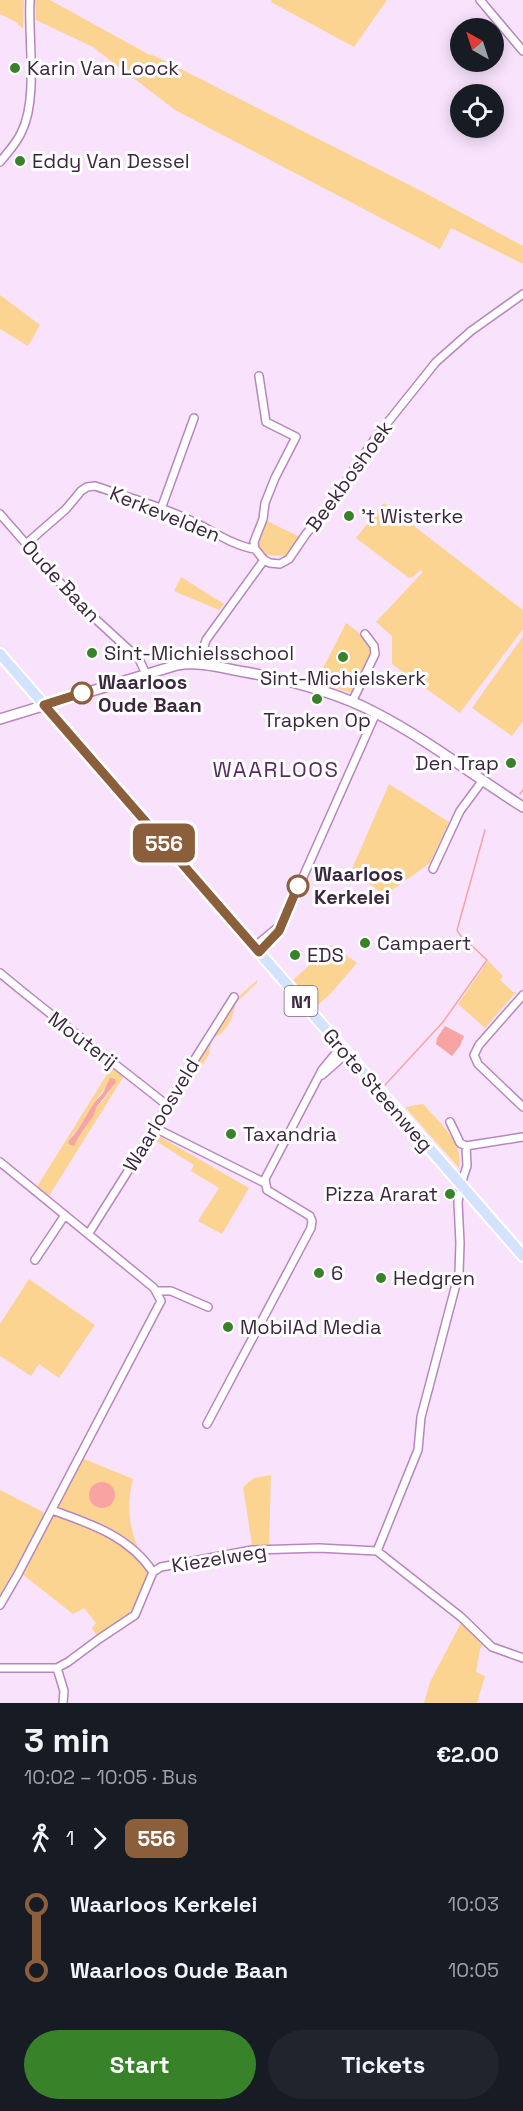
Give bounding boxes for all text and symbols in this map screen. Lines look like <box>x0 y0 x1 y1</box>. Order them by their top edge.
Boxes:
north arrow <box>450 18 504 72</box>
map controls <box>450 18 504 138</box>
place label: Karin Van Loock <box>27 55 179 81</box>
marker: Karin Van Loock <box>8 61 22 75</box>
button: locate <box>450 84 504 138</box>
place label: Eddy Van Dessel <box>32 148 190 174</box>
marker: Eddy Van Dessel <box>13 154 27 168</box>
street label: Beekboshoek <box>300 415 398 536</box>
street label: Kerkevelden <box>106 480 224 548</box>
place label: 't Wisterke <box>361 503 463 529</box>
marker: 't Wisterke <box>342 509 356 523</box>
street label: Oude Baan <box>16 534 106 628</box>
place label: Sint-Michielsschool <box>104 640 294 666</box>
marker: Sint-Michielsschool <box>85 646 99 660</box>
marker: Sint-Michielskerk <box>336 650 350 664</box>
place label: Sint-Michielskerk <box>260 665 426 691</box>
place label: Waarloos Oude Baan <box>98 669 202 718</box>
marker: Waarloos Oude Baan <box>71 682 93 704</box>
marker: Trapken Op <box>310 692 324 706</box>
place label: Trapken Op <box>263 707 371 733</box>
place label: Den Trap <box>415 750 499 776</box>
district label: WAARLOOS <box>213 755 339 783</box>
marker: Den Trap <box>504 756 518 770</box>
line badge: 556 <box>130 824 198 862</box>
text: 556 <box>145 830 183 857</box>
place label: Waarloos Kerkelei <box>314 861 403 910</box>
marker: Waarloos Kerkelei <box>287 875 309 897</box>
place label: Campaert <box>377 930 471 956</box>
marker: Campaert <box>358 936 372 950</box>
place label: EDS <box>307 942 344 968</box>
marker: EDS <box>288 948 302 962</box>
road number: N1 <box>284 986 318 1016</box>
street label: Mouterij <box>43 1006 123 1074</box>
street label: Grote Steenweg <box>317 1023 439 1157</box>
street label: Waarloosveld <box>117 1054 205 1176</box>
place label: Taxandria <box>243 1121 337 1147</box>
marker: Taxandria <box>224 1127 238 1141</box>
place label: Pizza Ararat <box>325 1181 438 1207</box>
marker: Pizza Ararat <box>443 1187 457 1201</box>
place label: 6 <box>331 1260 343 1286</box>
place label: Hedgren <box>393 1265 475 1291</box>
marker: 6 <box>312 1266 326 1280</box>
marker: Hedgren <box>374 1271 388 1285</box>
place label: MobilAd Media <box>240 1314 381 1340</box>
marker: MobilAd Media <box>221 1320 235 1334</box>
street label: Kiezelweg <box>170 1538 268 1578</box>
text: 3 min <box>24 1720 110 1762</box>
text: €2.00 <box>436 1740 499 1768</box>
text: 10:02 – 10:05 · Bus <box>24 1764 197 1790</box>
icon: walk <box>24 1822 57 1855</box>
icon: forward <box>83 1822 116 1855</box>
text: 1 <box>66 1825 74 1851</box>
text: 556 <box>137 1825 176 1852</box>
text: Waarloos Kerkelei <box>70 1890 257 1918</box>
text: 10:03 <box>448 1891 499 1917</box>
text: Waarloos Oude Baan <box>70 1956 288 1984</box>
text: 10:05 <box>448 1957 499 1983</box>
button: Start <box>24 2030 256 2099</box>
button: Tickets <box>268 2030 499 2099</box>

